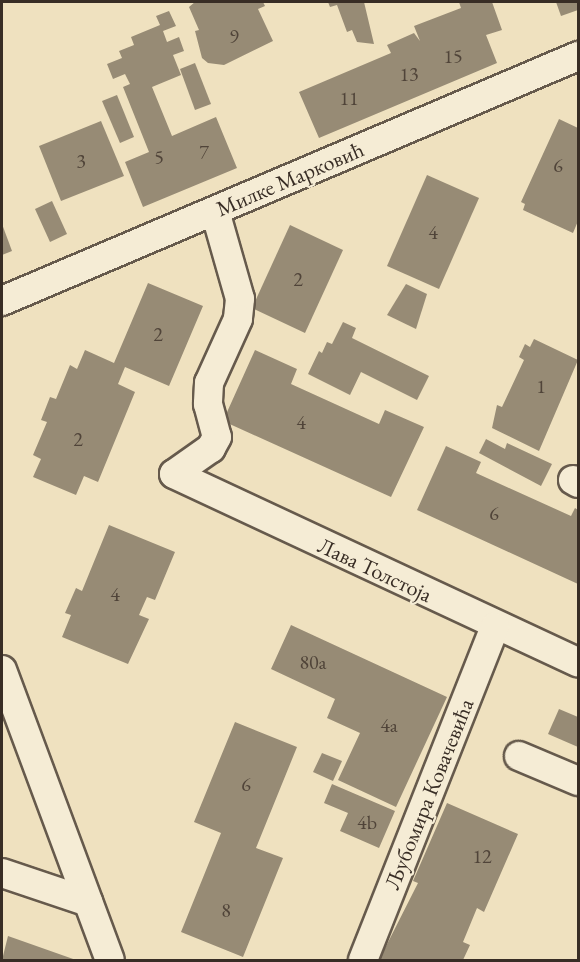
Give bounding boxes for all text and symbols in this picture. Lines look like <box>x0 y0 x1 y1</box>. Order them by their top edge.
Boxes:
house number: 9 <box>229 24 239 48</box>
house number: 15 <box>443 44 463 68</box>
house number: 13 <box>399 62 419 86</box>
house number: 11 <box>339 86 359 110</box>
street label: Милке Марковић <box>212 136 368 222</box>
house number: 7 <box>199 140 209 164</box>
house number: 5 <box>154 145 164 169</box>
house number: 3 <box>76 149 86 173</box>
house number: 6 <box>553 153 563 177</box>
house number: 4 <box>428 220 438 244</box>
house number: 2 <box>293 267 303 291</box>
house number: 2 <box>153 322 163 346</box>
house number: 1 <box>536 374 546 398</box>
house number: 4 <box>296 410 306 434</box>
house number: 2 <box>73 427 83 451</box>
house number: 6 <box>489 501 499 525</box>
street label: Лава Толстоја <box>314 532 436 608</box>
house number: 4 <box>110 582 120 606</box>
house number: 80a <box>299 650 327 674</box>
street label: Љубомира Ковачевића <box>379 695 479 893</box>
house number: 4a <box>380 713 398 737</box>
house number: 6 <box>241 772 251 796</box>
house number: 4b <box>357 810 377 834</box>
house number: 12 <box>472 844 492 868</box>
house number: 8 <box>221 898 231 922</box>

